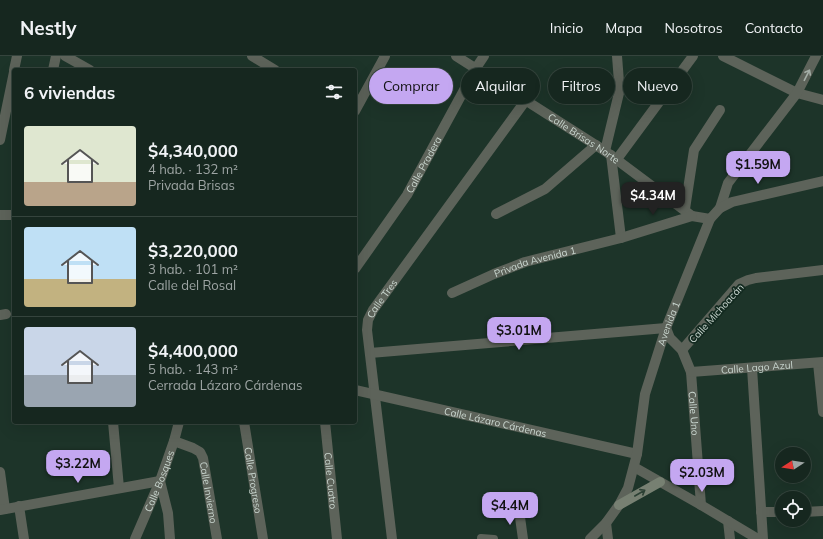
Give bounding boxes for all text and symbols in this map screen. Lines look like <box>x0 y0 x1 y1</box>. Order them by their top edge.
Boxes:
text: Nestly <box>20 16 77 40</box>
text: Inicio <box>550 19 583 37</box>
text: Mapa <box>605 19 643 37</box>
text: Nosotros <box>665 19 723 37</box>
text: Contacto <box>745 19 803 37</box>
chip: Comprar <box>369 68 453 104</box>
chip: Alquilar <box>461 68 540 104</box>
chip: Filtros <box>548 68 615 104</box>
chip: Nuevo <box>623 68 692 104</box>
one-way arrow <box>804 69 811 81</box>
icon: filters <box>323 81 345 103</box>
text: 6 viviendas <box>24 82 115 103</box>
street label: Calle Brisas Norte <box>545 110 622 167</box>
street label: Calle Pradera <box>403 134 445 195</box>
text: $4,340,000 <box>148 140 238 161</box>
icon: home <box>56 142 104 190</box>
pin: $1.59M <box>725 151 791 185</box>
text: $1.59M <box>735 156 781 172</box>
text: 4 hab. · 132 m² <box>148 161 238 177</box>
text: Privada Brisas <box>148 177 235 193</box>
pin: $4.34M <box>620 182 686 216</box>
text: $4.34M <box>630 187 676 203</box>
text: $3,220,000 <box>148 240 238 261</box>
icon: home <box>56 243 104 291</box>
street label: Privada Avenida 1 <box>492 244 577 280</box>
text: 3 hab. · 101 m² <box>148 261 238 277</box>
text: Calle del Rosal <box>148 277 236 293</box>
street label: Calle Tres <box>364 277 400 320</box>
street label: Calle Michoacán <box>686 281 747 346</box>
street label: Avenida 1 <box>655 299 683 348</box>
pin: $3.01M <box>486 317 552 351</box>
text: $3.01M <box>496 322 542 338</box>
text: $4,400,000 <box>148 340 238 361</box>
icon: home <box>56 343 104 391</box>
street label: Calle Lago Azul <box>720 358 793 377</box>
text: 5 hab. · 143 m² <box>148 361 238 377</box>
text: Cerrada Lázaro Cárdenas <box>148 377 303 393</box>
street label: Calle Uno <box>685 391 702 436</box>
street label: Calle Lázaro Cárdenas <box>443 404 548 440</box>
street label: Calle Progreso <box>241 446 265 515</box>
north arrow <box>775 447 811 483</box>
map controls <box>775 447 811 527</box>
street label: Calle Bosques <box>142 448 177 514</box>
pin: $3.22M <box>45 450 111 484</box>
street label: Calle Cuatro <box>321 452 340 510</box>
text: $3.22M <box>55 455 101 471</box>
pin: $2.03M <box>669 459 735 493</box>
street label: Calle Invierno <box>197 461 220 525</box>
text: $2.03M <box>679 464 725 480</box>
one-way arrow <box>633 489 645 497</box>
button: locate <box>775 491 811 527</box>
pin: $4.4M <box>482 492 538 526</box>
text: $4.4M <box>491 497 529 513</box>

